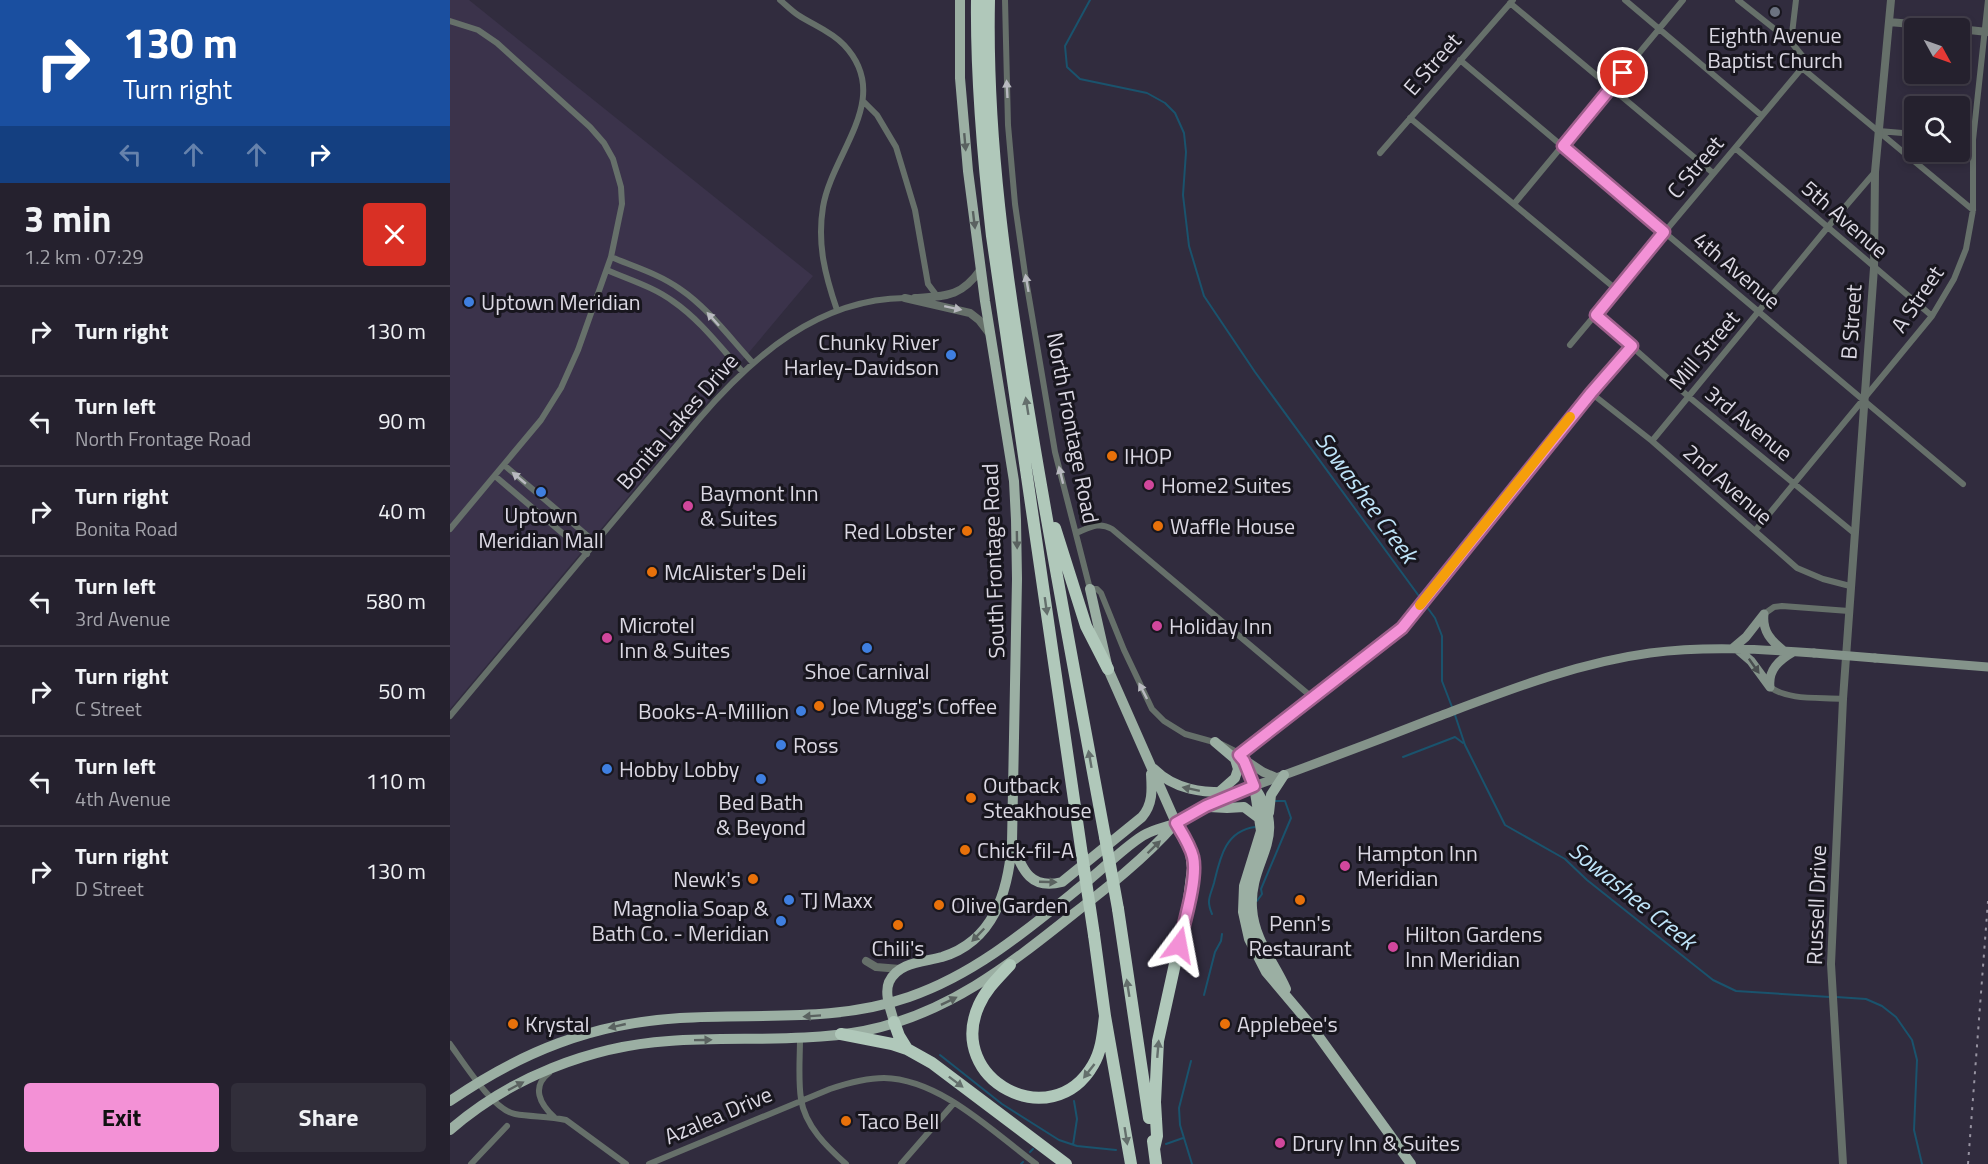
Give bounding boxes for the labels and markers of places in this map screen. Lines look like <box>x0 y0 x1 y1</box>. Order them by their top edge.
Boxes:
marker: Eighth Avenue Baptist Church <box>1768 5 1782 19</box>
place label: Eighth Avenue Baptist Church <box>1707 18 1843 77</box>
pin <box>1597 47 1648 98</box>
place label: Uptown Meridian <box>481 285 641 319</box>
marker: Uptown Meridian <box>462 295 476 309</box>
place label: Chunky River Harley-Davidson <box>784 325 939 384</box>
marker: Chunky River Harley-Davidson <box>944 348 958 362</box>
place label: IHOP <box>1124 439 1172 473</box>
marker: IHOP <box>1105 449 1119 463</box>
place label: Home2 Suites <box>1161 468 1292 502</box>
place label: Baymont Inn & Suites <box>700 476 818 535</box>
marker: Home2 Suites <box>1142 478 1156 492</box>
marker: Uptown Meridian Mall <box>534 485 548 499</box>
place label: Uptown Meridian Mall <box>478 498 604 557</box>
marker: Baymont Inn & Suites <box>681 499 695 513</box>
place label: Waffle House <box>1170 509 1295 543</box>
place label: Red Lobster <box>844 514 955 548</box>
marker: Waffle House <box>1151 519 1165 533</box>
marker: Red Lobster <box>960 524 974 538</box>
place label: McAlister's Deli <box>664 555 806 589</box>
marker: McAlister's Deli <box>645 565 659 579</box>
place label: Microtel Inn & Suites <box>619 608 730 667</box>
place label: Holiday Inn <box>1169 609 1272 643</box>
marker: Holiday Inn <box>1150 619 1164 633</box>
marker: Microtel Inn & Suites <box>600 631 614 645</box>
marker: Shoe Carnival <box>860 641 874 655</box>
place label: Shoe Carnival <box>804 654 930 688</box>
place label: Joe Mugg's Coffee <box>831 689 997 723</box>
place label: Books-A-Million <box>638 694 789 728</box>
marker: Joe Mugg's Coffee <box>812 699 826 713</box>
marker: Books-A-Million <box>794 704 808 718</box>
place label: Ross <box>793 728 838 762</box>
marker: Ross <box>774 738 788 752</box>
place label: Hobby Lobby <box>619 752 740 786</box>
marker: Hobby Lobby <box>600 762 614 776</box>
place label: Outback Steakhouse <box>983 768 1092 827</box>
marker: Bed Bath & Beyond <box>754 772 768 786</box>
place label: Bed Bath & Beyond <box>716 785 806 844</box>
marker: Outback Steakhouse <box>964 791 978 805</box>
place label: Chick-fil-A <box>977 833 1074 867</box>
place label: Hampton Inn Meridian <box>1357 836 1478 895</box>
marker: Chick-fil-A <box>958 843 972 857</box>
marker: Hampton Inn Meridian <box>1338 859 1352 873</box>
place label: Newk's <box>673 862 741 896</box>
marker: Newk's <box>746 872 760 886</box>
place label: TJ Maxx <box>801 883 873 917</box>
place label: Olive Garden <box>951 888 1068 922</box>
place label: Magnolia Soap & Bath Co. - Meridian <box>591 891 769 950</box>
marker: TJ Maxx <box>782 893 796 907</box>
marker: Penn's Restaurant <box>1293 893 1307 907</box>
marker: Olive Garden <box>932 898 946 912</box>
place label: Penn's Restaurant <box>1248 906 1352 965</box>
marker: Magnolia Soap & Bath Co. - Meridian <box>774 914 788 928</box>
place label: Hilton Gardens Inn Meridian <box>1405 917 1542 976</box>
marker: Chili's <box>891 918 905 932</box>
place label: Chili's <box>871 931 925 965</box>
marker: Hilton Gardens Inn Meridian <box>1386 940 1400 954</box>
place label: Krystal <box>525 1007 590 1041</box>
place label: Applebee's <box>1237 1007 1338 1041</box>
marker: Krystal <box>506 1017 520 1031</box>
marker: Applebee's <box>1218 1017 1232 1031</box>
place label: Taco Bell <box>858 1104 939 1138</box>
marker: Taco Bell <box>839 1114 853 1128</box>
place label: Drury Inn & Suites <box>1292 1126 1460 1160</box>
marker: Drury Inn & Suites <box>1273 1136 1287 1150</box>

